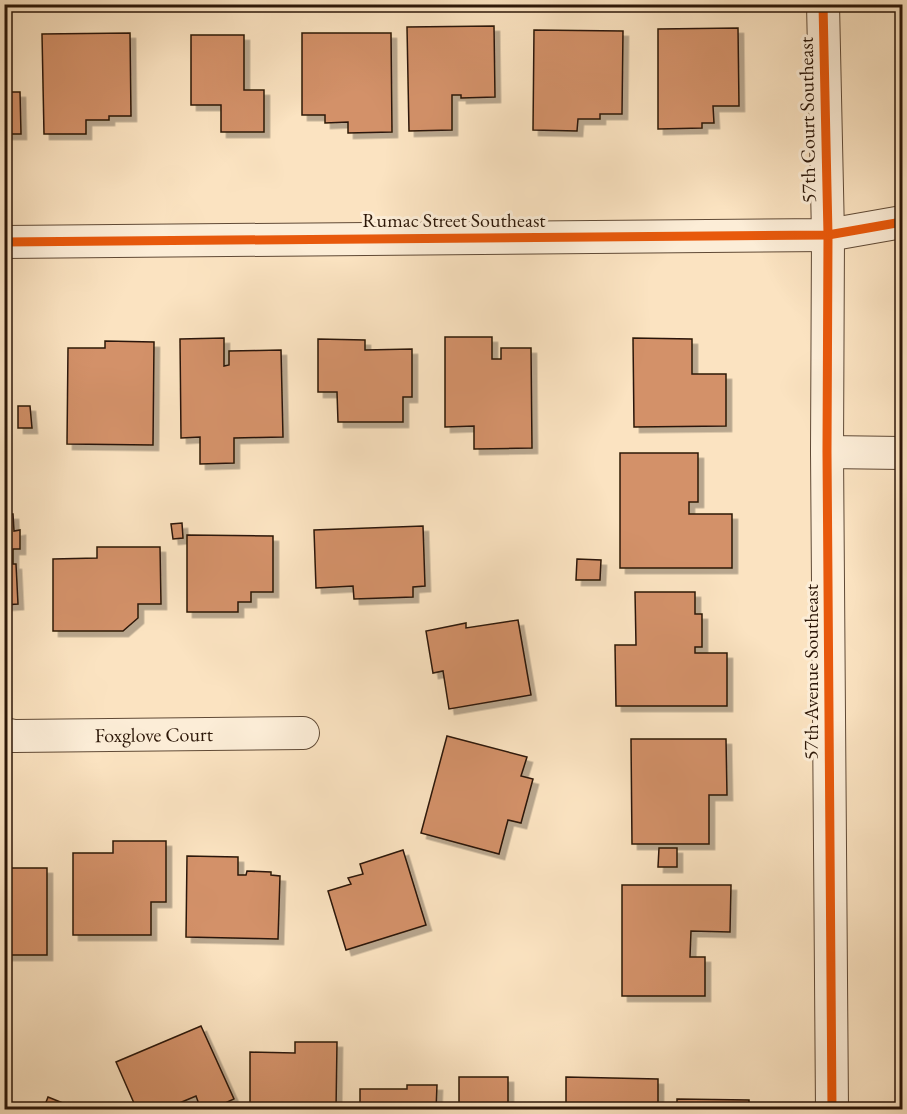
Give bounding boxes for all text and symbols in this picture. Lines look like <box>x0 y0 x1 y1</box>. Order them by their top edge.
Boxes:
street label: 57th Court Southeast <box>793 36 821 203</box>
street label: Rumac Street Southeast <box>362 207 546 233</box>
street label: 57th Avenue Southeast <box>798 583 824 760</box>
street label: Foxglove Court <box>95 721 214 748</box>

